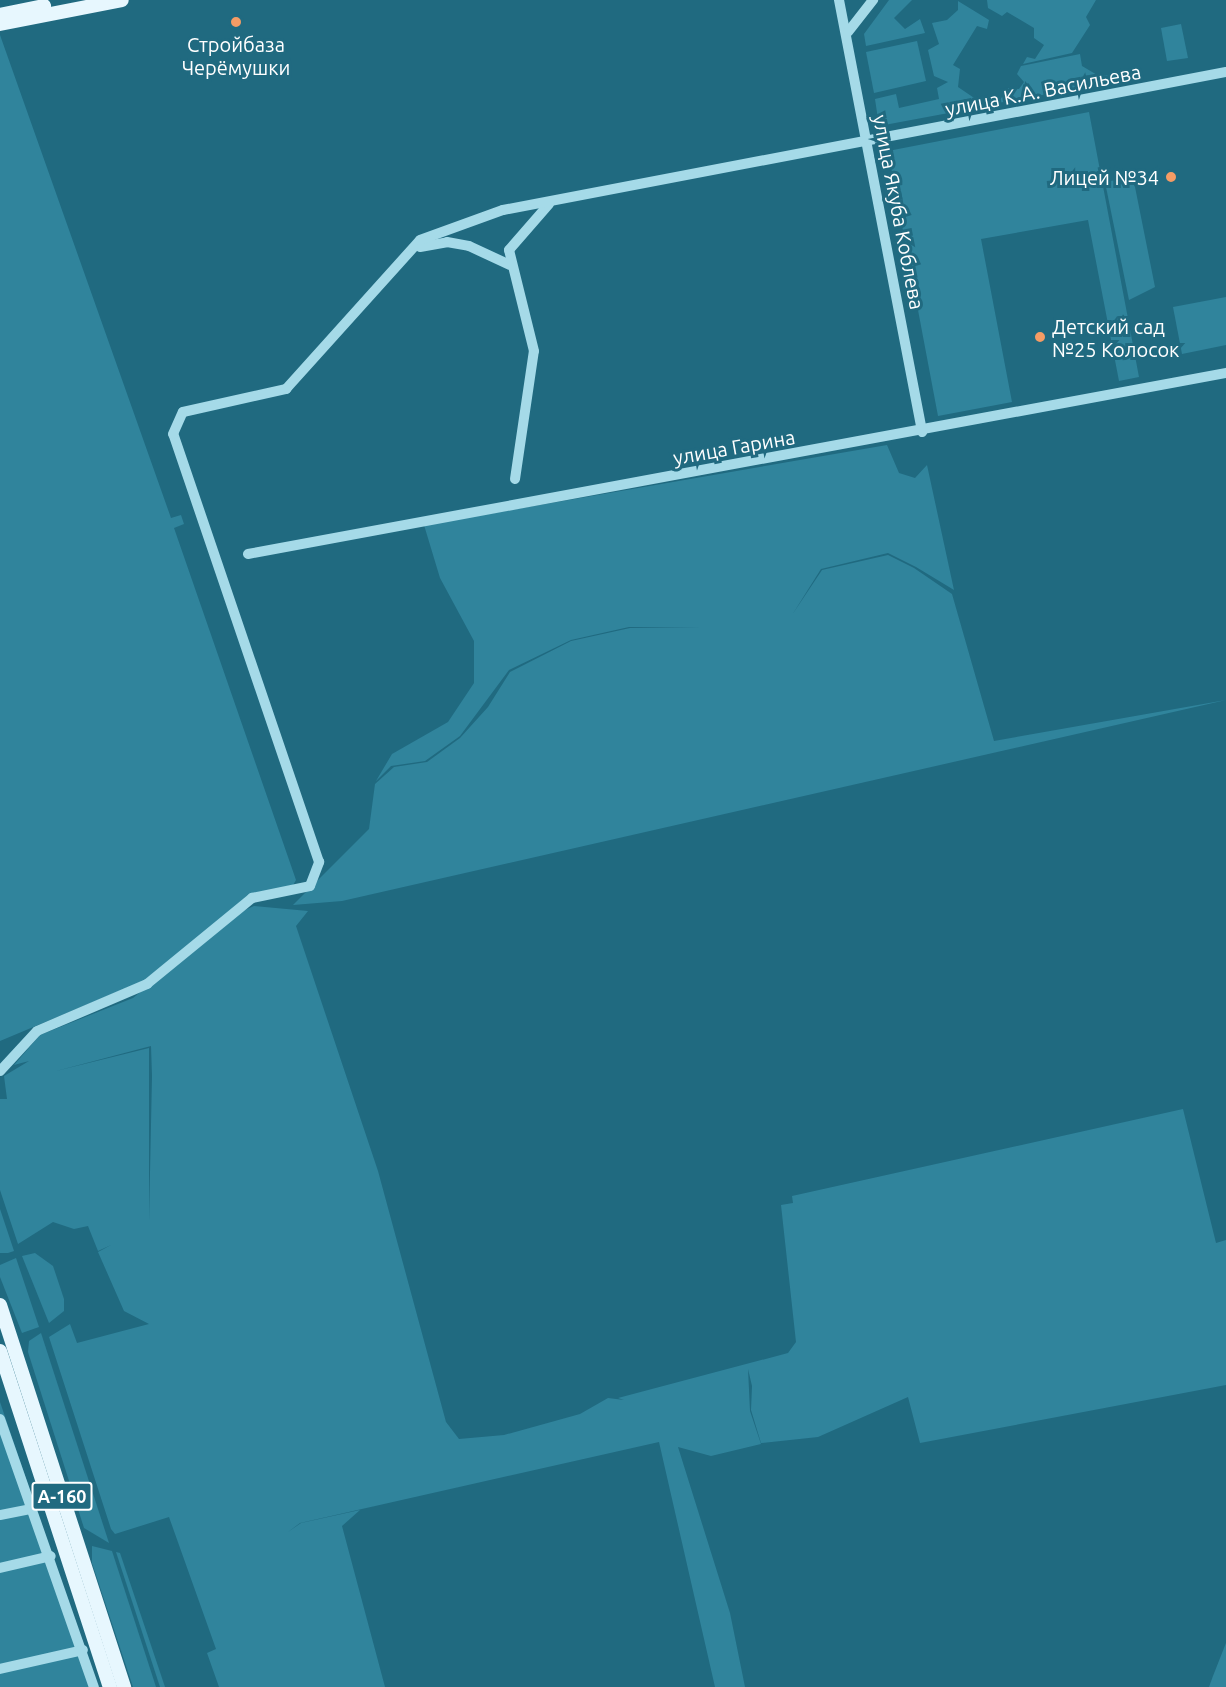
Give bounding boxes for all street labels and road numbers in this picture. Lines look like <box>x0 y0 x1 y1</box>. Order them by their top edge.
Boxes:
street label: улица К.А. Васильева <box>943 59 1143 121</box>
street label: улица Якуба Коблева <box>868 113 930 311</box>
street label: улица Гарина <box>671 424 797 470</box>
road number: А-160 <box>31 1481 94 1511</box>

